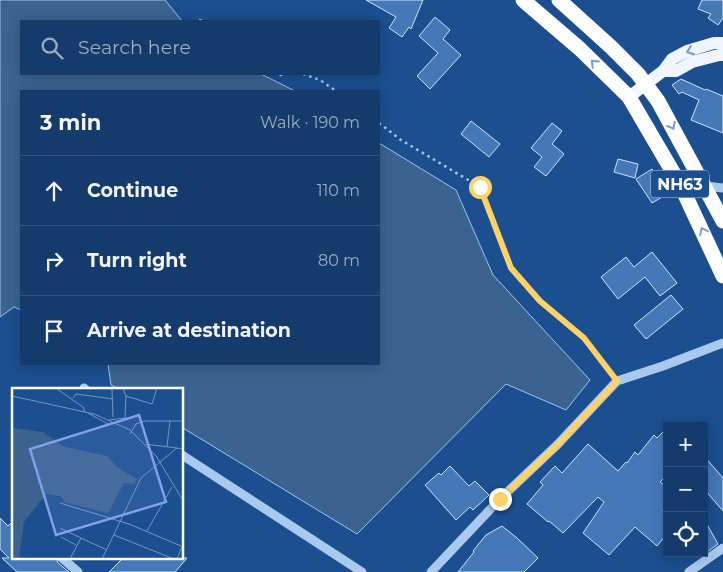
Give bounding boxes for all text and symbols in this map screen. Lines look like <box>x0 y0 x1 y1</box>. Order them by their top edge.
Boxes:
search box <box>20 20 380 75</box>
icon: search <box>38 34 66 62</box>
text: Search here <box>78 36 191 59</box>
one-way arrow <box>686 45 695 55</box>
one-way arrow <box>591 60 600 69</box>
text: 3 min <box>40 110 101 135</box>
text: Walk · 190 m <box>260 113 360 132</box>
one-way arrow <box>666 120 676 129</box>
road number: NH63 <box>651 170 709 198</box>
route start <box>469 176 492 199</box>
icon: ahead <box>40 177 68 205</box>
text: Continue <box>87 179 178 202</box>
text: 110 m <box>317 181 360 200</box>
one-way arrow <box>699 227 709 236</box>
icon: right <box>40 247 68 275</box>
text: Turn right <box>87 249 187 272</box>
text: 80 m <box>318 251 360 270</box>
icon: arrive <box>40 317 68 345</box>
text: Arrive at destination <box>87 319 291 342</box>
inset map <box>12 388 184 560</box>
map controls <box>663 422 708 557</box>
button: + <box>663 422 708 467</box>
button: − <box>663 467 708 512</box>
route end <box>489 488 512 511</box>
button: locate <box>663 512 708 557</box>

